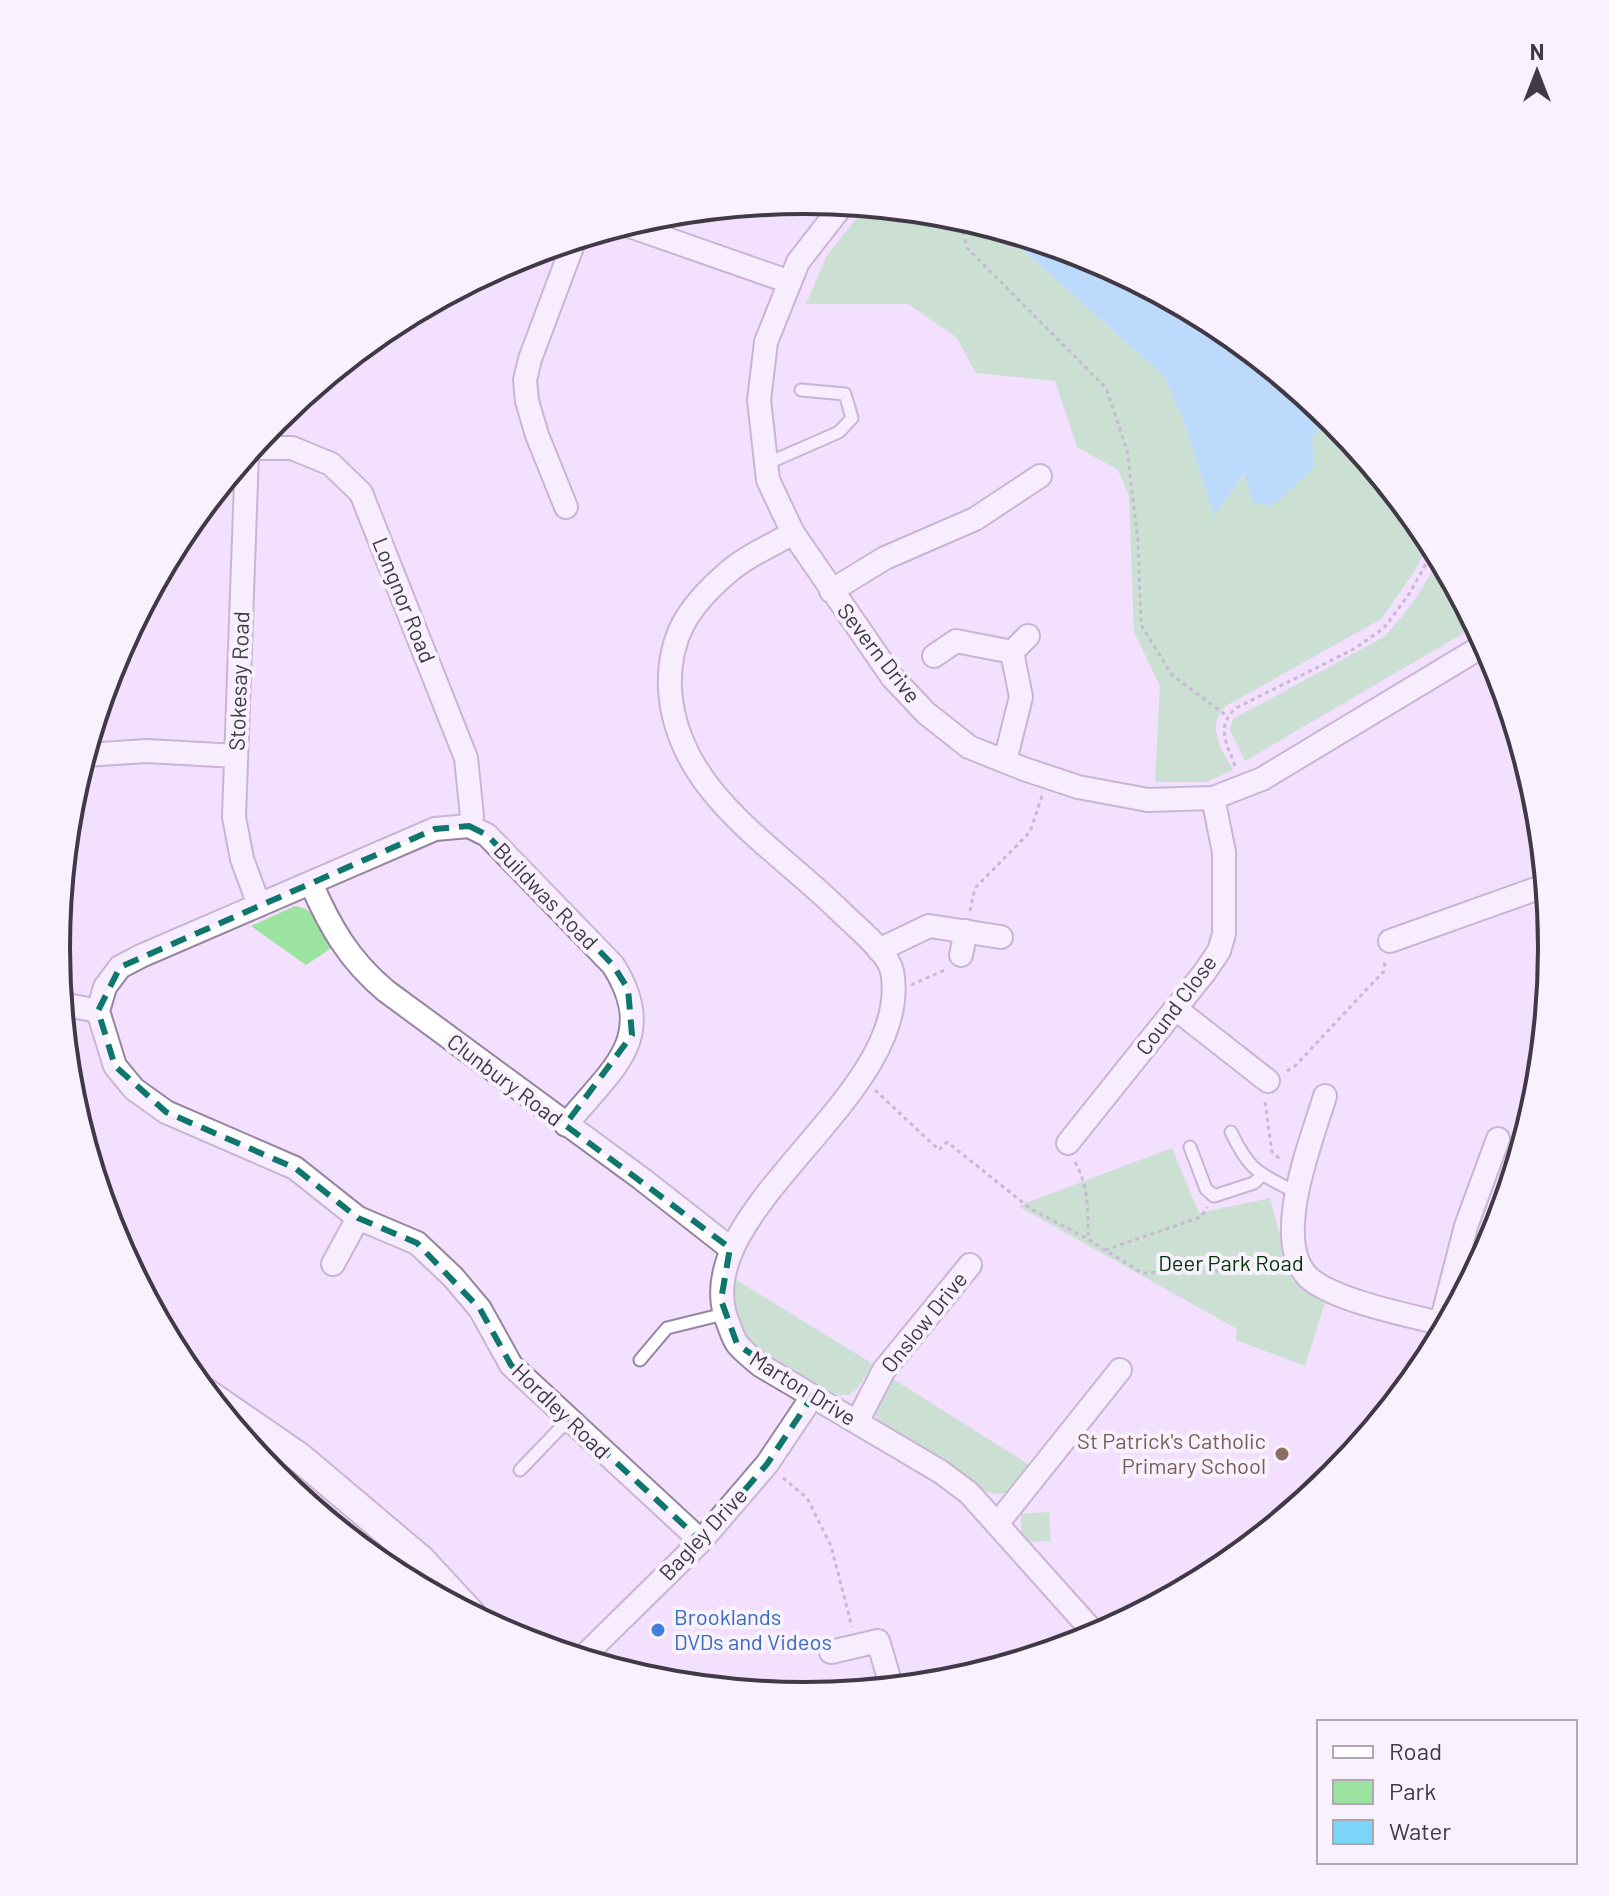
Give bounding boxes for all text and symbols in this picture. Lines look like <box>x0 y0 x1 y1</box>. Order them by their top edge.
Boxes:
north arrow <box>1497 32 1577 112</box>
text: N <box>1530 38 1544 64</box>
street label: Longnor Road <box>368 533 442 666</box>
street label: Severn Drive <box>833 597 927 707</box>
street label: Stokesay Road <box>223 611 253 751</box>
street label: Buildwas Road <box>489 836 604 954</box>
street label: Cound Close <box>1129 949 1221 1059</box>
street label: Clunbury Road <box>443 1027 568 1131</box>
park label: Deer Park Road <box>1158 1249 1304 1275</box>
street label: Onslow Drive <box>875 1266 972 1377</box>
street label: Marton Drive <box>746 1344 861 1430</box>
street label: Hordley Road <box>507 1357 616 1463</box>
place label: St Patrick's Catholic Primary School <box>1077 1427 1266 1478</box>
marker: St Patrick's Catholic Primary School <box>1273 1445 1291 1463</box>
street label: Bagley Drive <box>653 1482 752 1585</box>
place label: Brooklands DVDs and Videos <box>674 1603 832 1654</box>
marker: Brooklands DVDs and Videos <box>649 1621 667 1639</box>
legend <box>1317 1720 1577 1864</box>
text: Road <box>1389 1736 1442 1765</box>
text: Park <box>1389 1776 1436 1805</box>
text: Water <box>1389 1816 1451 1845</box>

